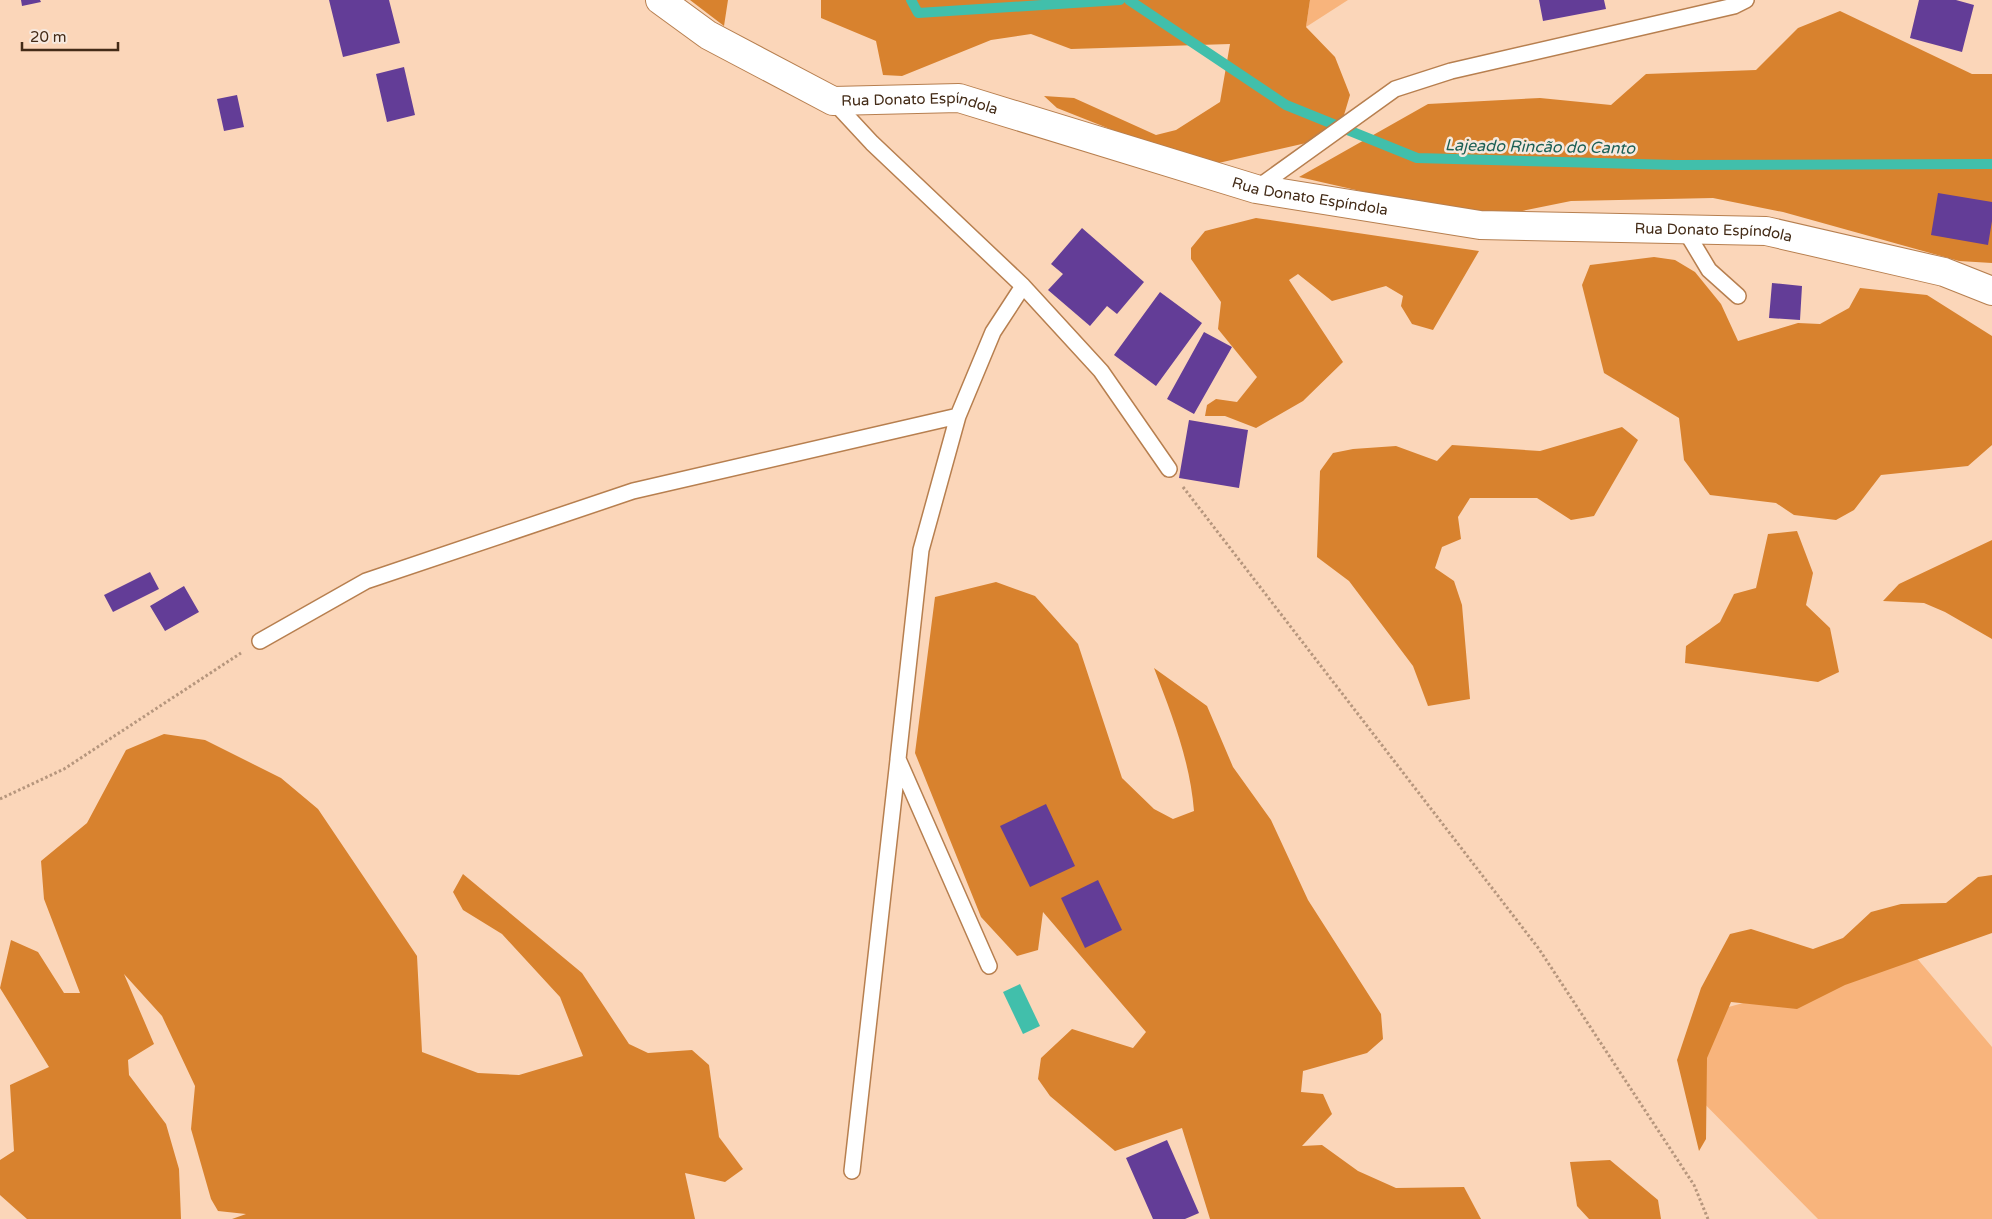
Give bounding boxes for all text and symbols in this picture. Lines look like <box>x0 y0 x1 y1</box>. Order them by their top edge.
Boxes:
scale bar <box>22 20 119 52</box>
text: 20 m <box>30 28 67 46</box>
street label: Rua Donato Espíndola <box>841 89 1000 118</box>
water label: Lajeado Rincão do Canto <box>1445 135 1637 159</box>
street label: Rua Donato Espíndola <box>1230 173 1389 219</box>
street label: Rua Donato Espíndola <box>1634 219 1794 246</box>

